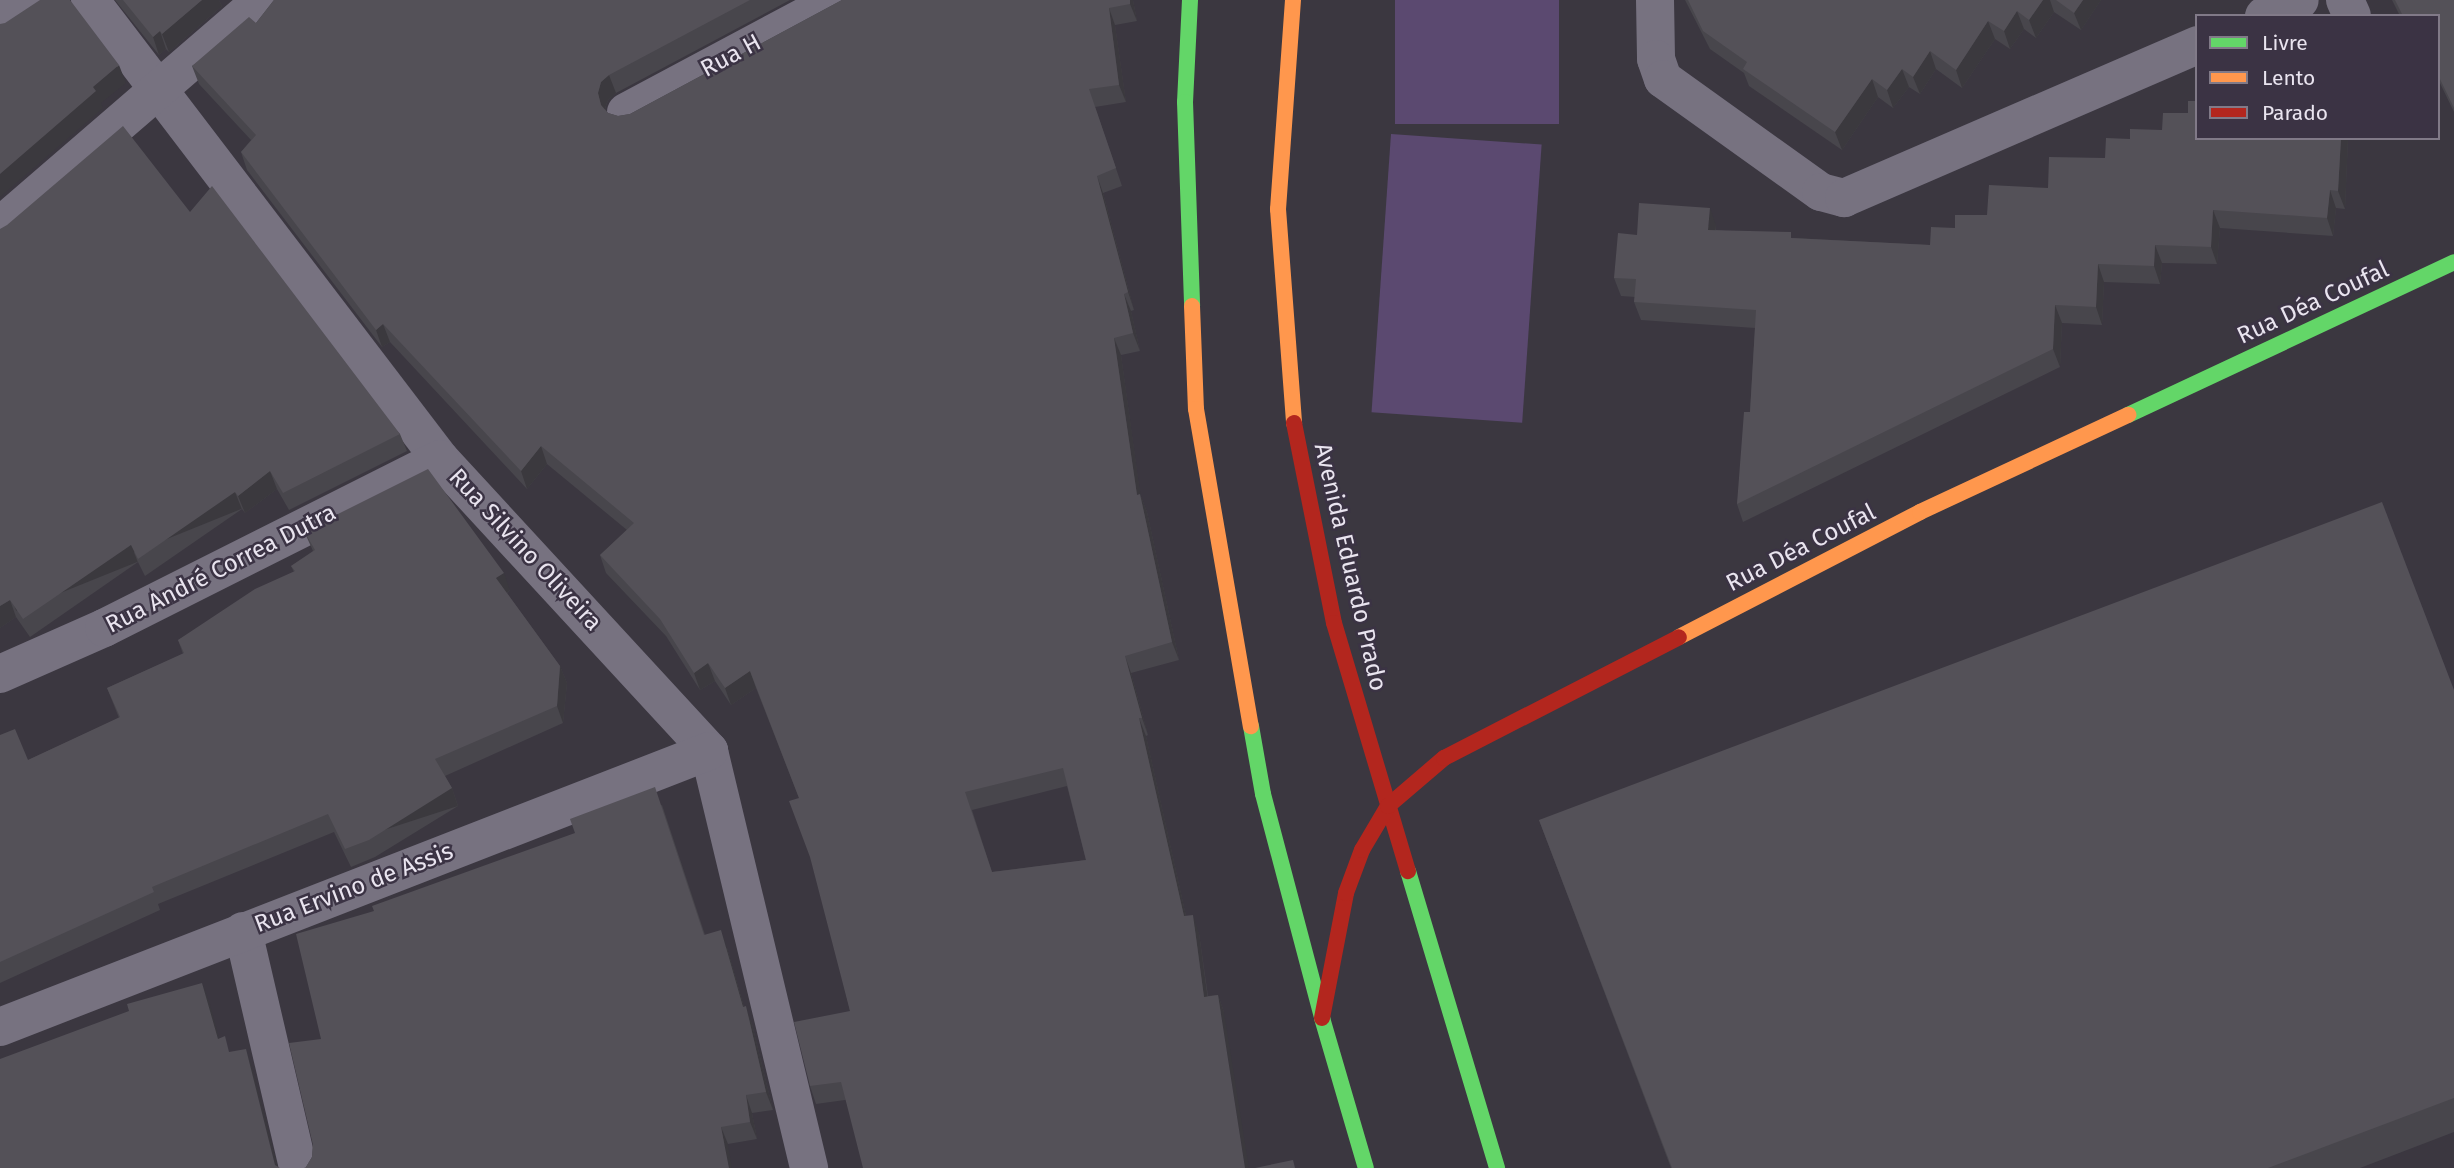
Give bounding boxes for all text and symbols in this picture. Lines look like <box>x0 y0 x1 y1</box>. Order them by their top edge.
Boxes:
legend <box>2195 14 2440 140</box>
street label: Rua H <box>696 28 766 84</box>
text: Livre <box>2262 30 2308 56</box>
text: Lento <box>2262 65 2315 91</box>
text: Parado <box>2262 100 2328 126</box>
street label: Rua Déa Coufal <box>2233 255 2393 351</box>
street label: Avenida Eduardo Prado <box>1307 440 1393 694</box>
street label: Rua Silvino Oliveira <box>443 463 607 637</box>
street label: Rua André Correa Dutra <box>101 498 341 640</box>
street label: Rua Déa Coufal <box>1721 498 1881 598</box>
street label: Rua Ervino de Assis <box>251 837 457 939</box>

